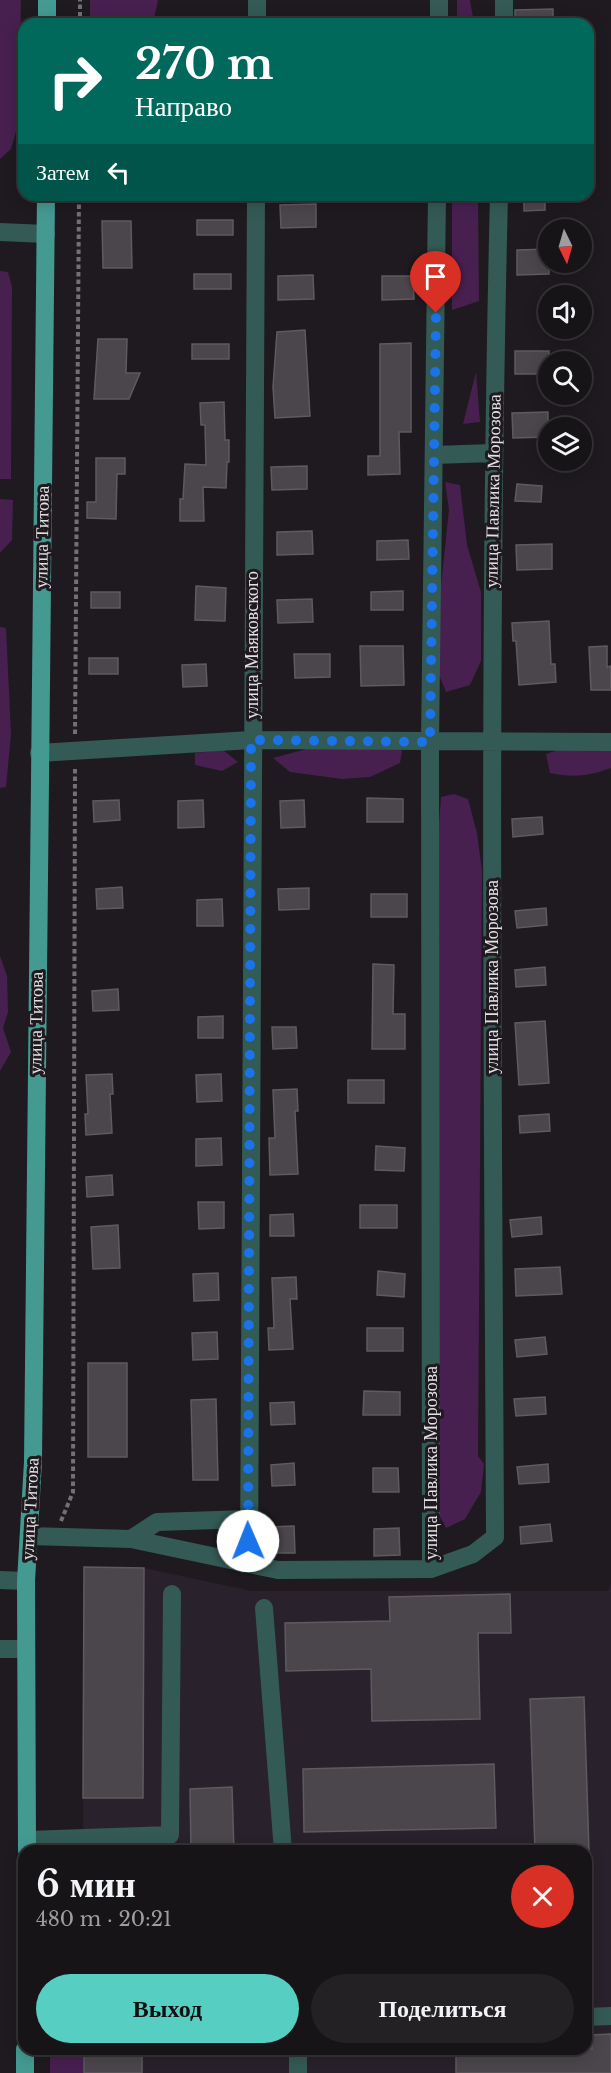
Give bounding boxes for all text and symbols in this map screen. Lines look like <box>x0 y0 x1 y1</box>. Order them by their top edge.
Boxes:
text: 270 m <box>135 38 273 90</box>
icon: right <box>36 42 114 120</box>
text: Направо <box>135 90 232 123</box>
icon: left <box>102 156 135 189</box>
text: Затем <box>36 159 90 186</box>
north arrow <box>538 219 592 273</box>
map controls <box>538 219 592 471</box>
pin <box>410 251 461 313</box>
icon: arrive <box>419 260 452 293</box>
button: sound <box>538 285 592 339</box>
button: search <box>538 351 592 405</box>
street label: улица Павлика Морозова <box>480 394 506 588</box>
button: layers <box>538 417 592 471</box>
street label: улица Титова <box>30 485 54 589</box>
street label: улица Маяковского <box>241 571 263 719</box>
street label: улица Павлика Морозова <box>481 880 503 1074</box>
street label: улица Титова <box>24 971 48 1075</box>
street label: улица Павлика Морозова <box>420 1366 442 1560</box>
street label: улица Титова <box>16 1457 44 1561</box>
position arrow <box>216 1509 280 1573</box>
text: 6 мин <box>36 1862 136 1907</box>
button: close <box>511 1865 574 1928</box>
text: 480 m · 20:21 <box>36 1907 172 1931</box>
button: Выход <box>36 1974 299 2043</box>
button: Поделиться <box>311 1974 574 2043</box>

